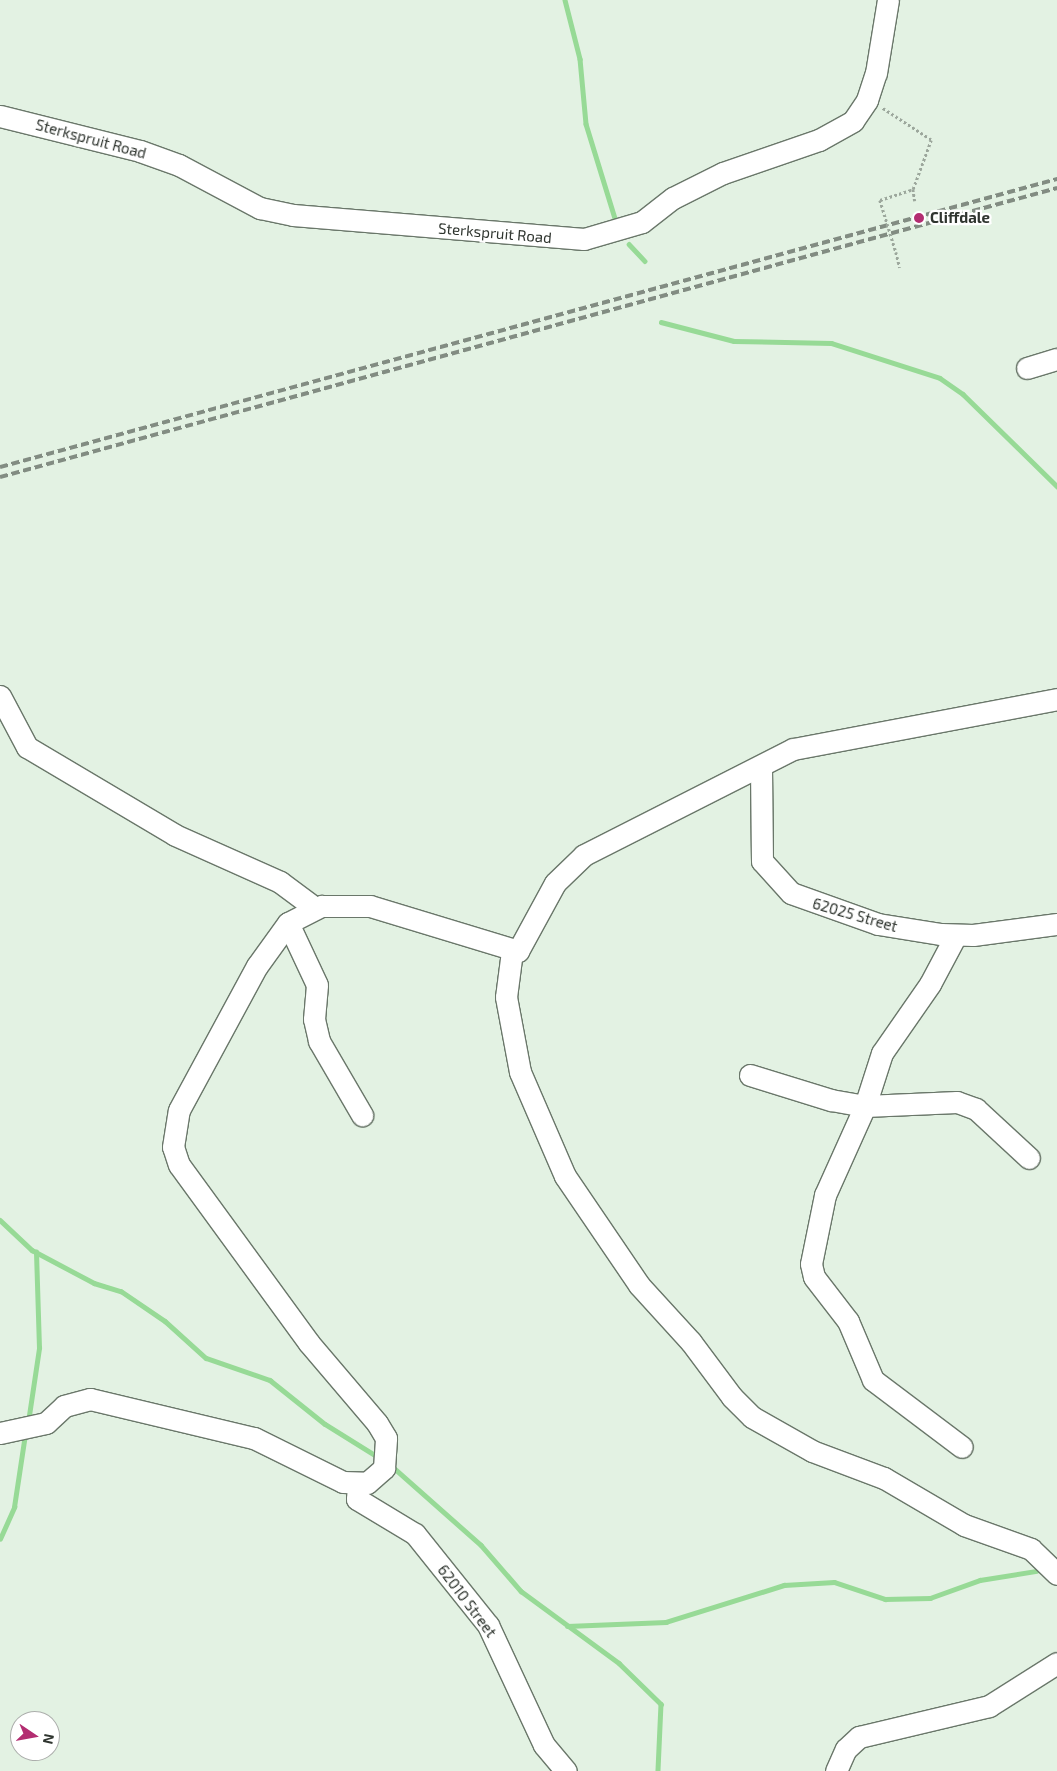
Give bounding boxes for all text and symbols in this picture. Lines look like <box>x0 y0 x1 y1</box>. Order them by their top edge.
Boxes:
street label: Sterkspruit Road <box>34 116 148 162</box>
place label: Cliffdale <box>930 209 990 227</box>
marker: Cliffdale <box>912 211 926 225</box>
street label: Sterkspruit Road <box>437 219 553 247</box>
street label: 62025 Street <box>810 894 900 936</box>
street label: 62010 Street <box>434 1561 500 1641</box>
north arrow <box>10 1711 60 1761</box>
text: N <box>40 1732 59 1746</box>

